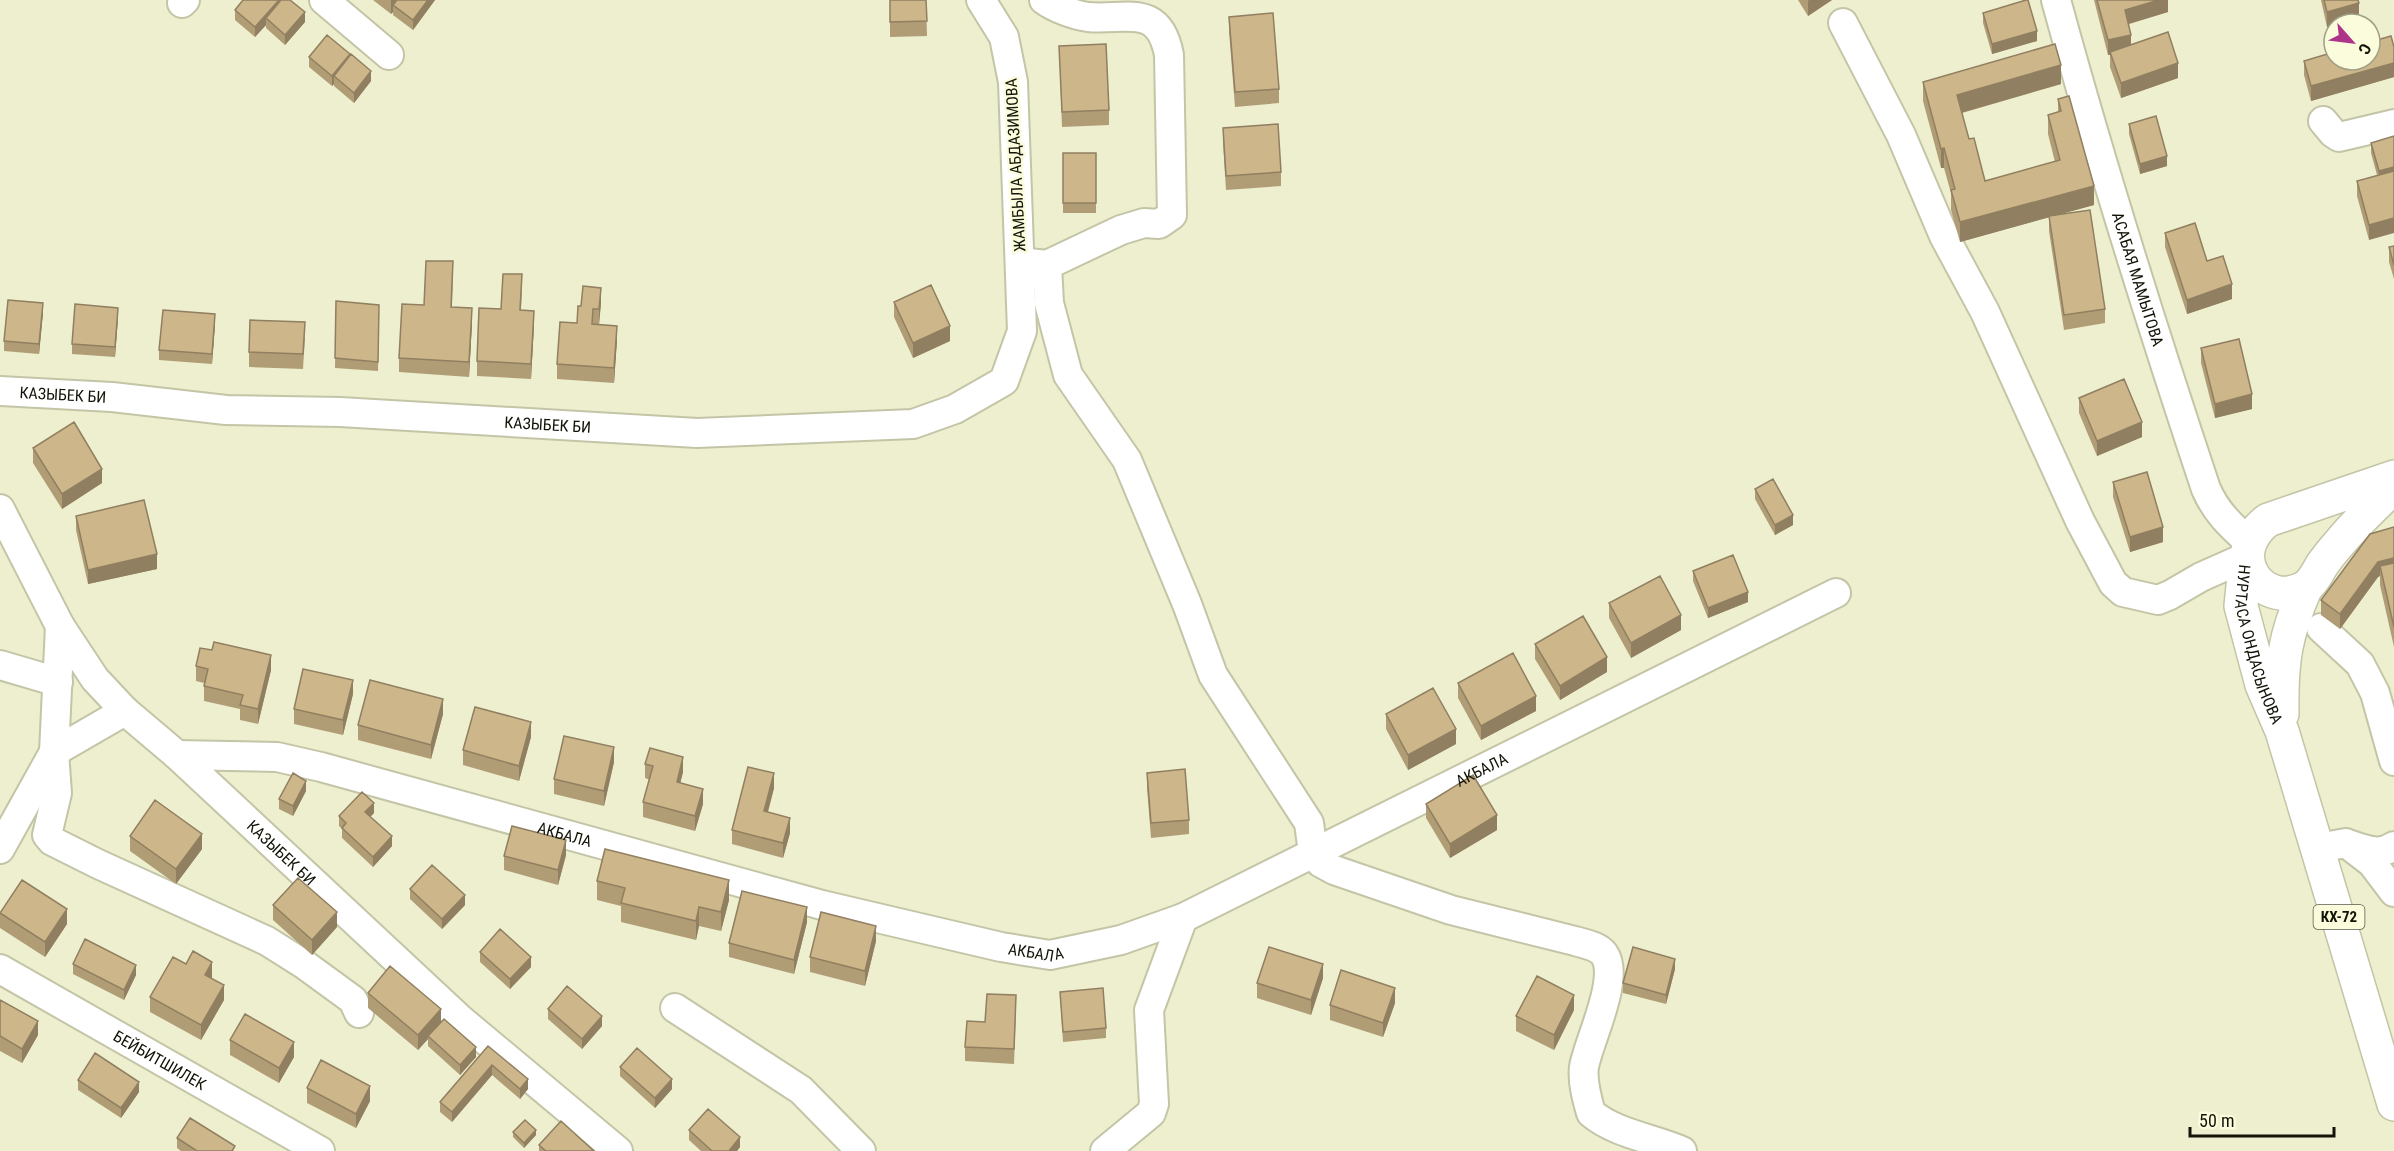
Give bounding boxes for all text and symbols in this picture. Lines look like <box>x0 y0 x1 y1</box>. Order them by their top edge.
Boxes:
north arrow <box>2322 12 2382 72</box>
text: С <box>2354 40 2375 57</box>
street label: ЖАМБЫЛА АБДАЗИМОВА <box>1001 78 1030 252</box>
street label: АСАБАЯ МАМЫТОВА <box>2108 210 2168 349</box>
street label: КАЗЫБЕК БИ <box>19 383 107 407</box>
street label: КАЗЫБЕК БИ <box>504 413 592 437</box>
street label: НУРТАСА ОНДАСЫНОВА <box>2231 564 2287 727</box>
street label: АКБАЛА <box>1453 749 1511 791</box>
street label: КАЗЫБЕК БИ <box>243 816 319 889</box>
street label: АКБАЛА <box>535 818 594 851</box>
road number: КХ-72 <box>2314 905 2364 929</box>
street label: АКБАЛА <box>1007 939 1065 966</box>
street label: БЕЙБИТШИЛЕК <box>110 1027 209 1094</box>
scale bar <box>2190 1100 2334 1138</box>
text: 50 m <box>2199 1110 2234 1131</box>

